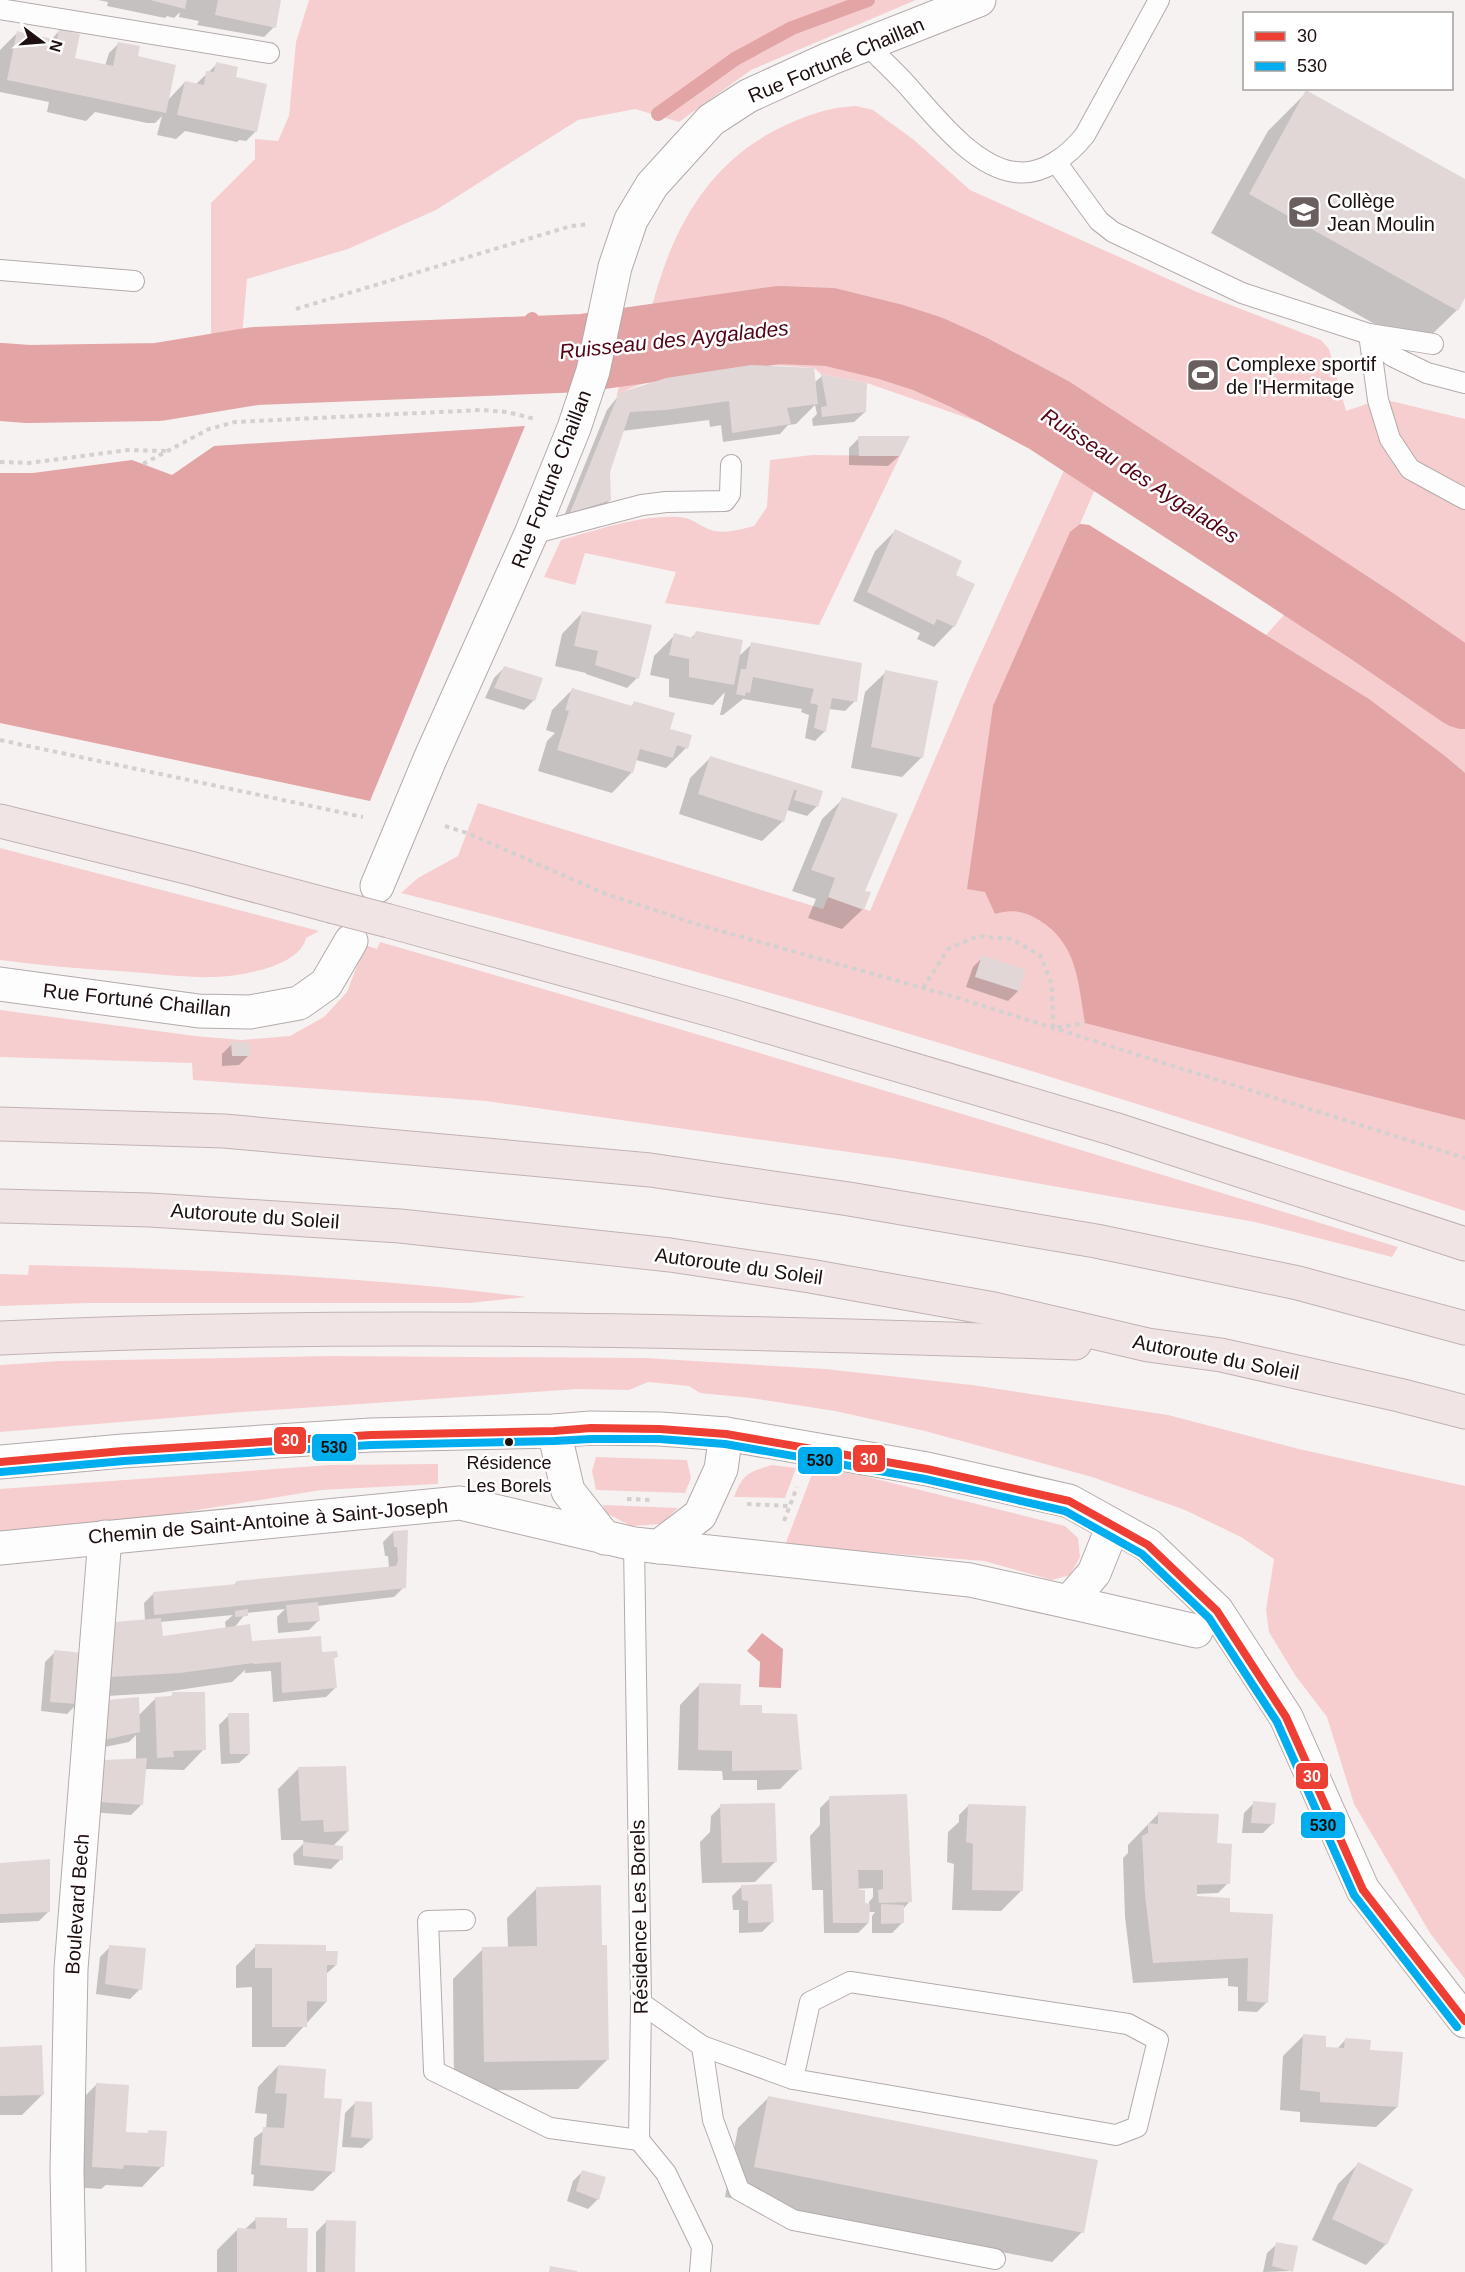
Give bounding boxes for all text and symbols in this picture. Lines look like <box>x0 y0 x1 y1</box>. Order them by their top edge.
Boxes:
north arrow <box>12 12 72 72</box>
legend <box>1243 12 1453 90</box>
street label: Rue Fortuné Chaillan <box>745 13 927 107</box>
text: 30 <box>1297 26 1317 46</box>
text: N <box>46 38 66 54</box>
text: 530 <box>1297 56 1327 76</box>
place label: Collège Jean Moulin <box>1327 190 1435 235</box>
school or university icon: Collège Jean Moulin <box>1286 194 1322 230</box>
water label: Ruisseau des Aygalades <box>558 316 790 363</box>
place label: Complexe sportif de l'Hermitage <box>1226 353 1377 398</box>
sports icon: Complexe sportif de l'Hermitage <box>1185 357 1221 393</box>
street label: Rue Fortuné Chaillan <box>507 387 595 571</box>
water label: Ruisseau des Aygalades <box>1037 403 1243 548</box>
street label: Rue Fortuné Chaillan <box>42 979 232 1021</box>
street label: Autoroute du Soleil <box>170 1199 340 1233</box>
street label: Autoroute du Soleil <box>654 1243 824 1289</box>
street label: Autoroute du Soleil <box>1131 1330 1301 1384</box>
line badge: 30 <box>273 1426 307 1455</box>
text: 30 <box>281 1432 299 1449</box>
line badge: 530 <box>311 1433 357 1462</box>
marker: Résidence Les Borels <box>503 1436 515 1448</box>
text: 530 <box>321 1439 347 1456</box>
line badge: 30 <box>852 1444 886 1473</box>
line badge: 530 <box>797 1446 843 1475</box>
text: 30 <box>860 1451 878 1468</box>
text: 530 <box>807 1452 833 1469</box>
place label: Résidence Les Borels <box>466 1453 552 1496</box>
street label: Chemin de Saint-Antoine à Saint-Joseph <box>87 1494 449 1548</box>
line badge: 30 <box>1295 1762 1329 1790</box>
text: 30 <box>1303 1768 1321 1785</box>
line badge: 530 <box>1300 1811 1346 1839</box>
text: 530 <box>1310 1817 1336 1834</box>
street label: Résidence Les Borels <box>626 1820 652 2014</box>
street label: Boulevard Bech <box>61 1833 93 1975</box>

